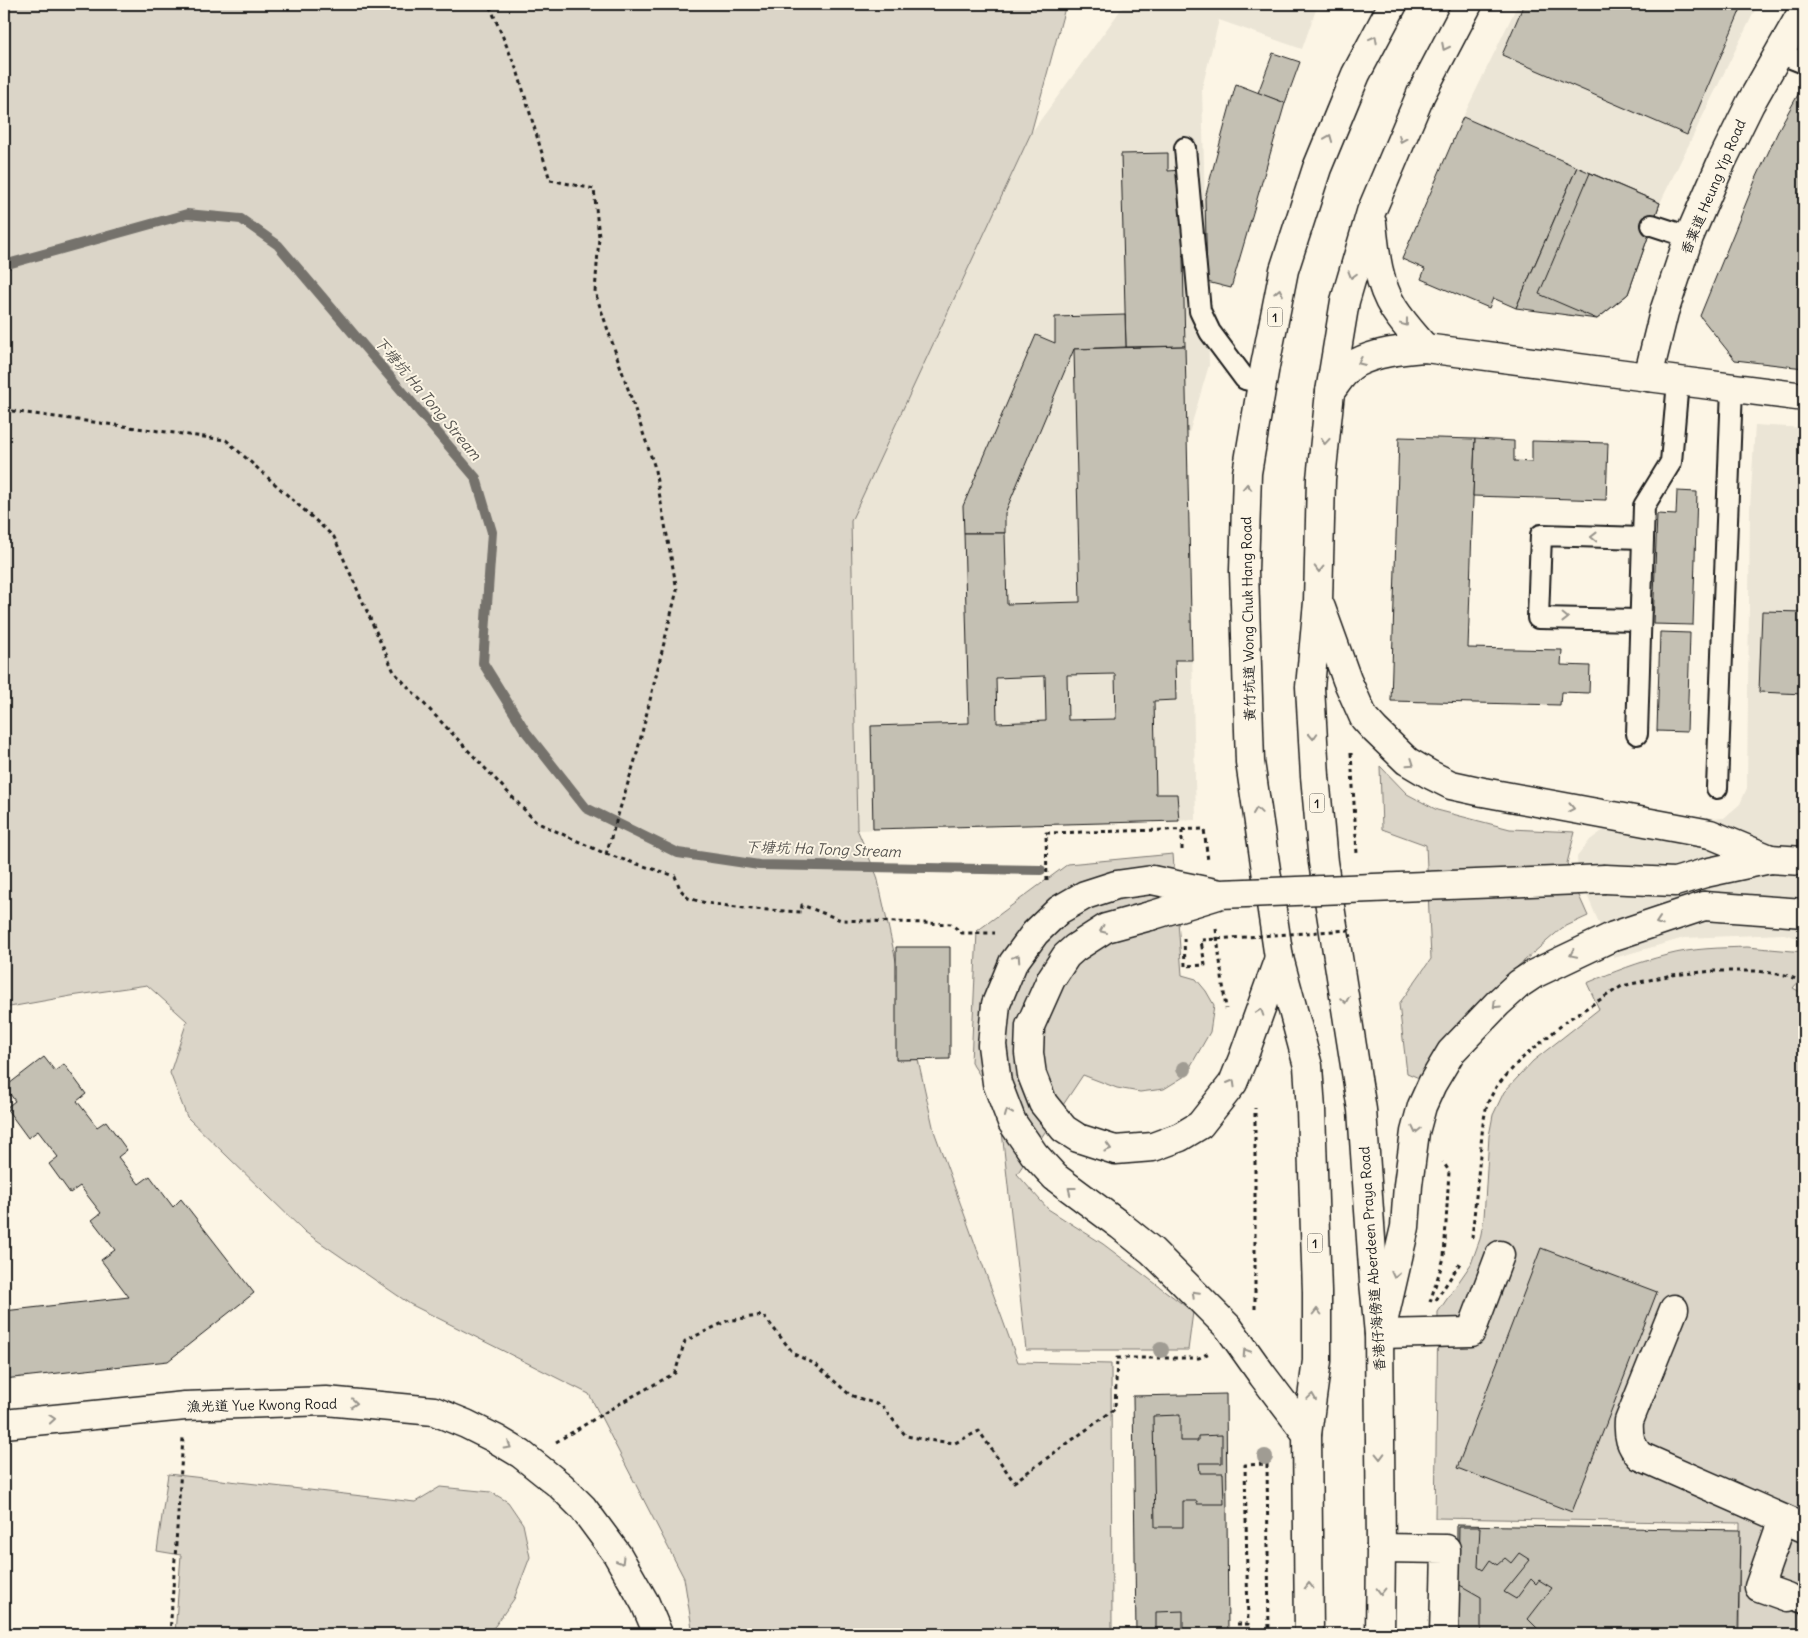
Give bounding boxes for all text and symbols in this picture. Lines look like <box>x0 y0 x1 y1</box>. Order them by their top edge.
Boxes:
one-way arrow <box>1368 35 1378 44</box>
one-way arrow <box>1441 42 1451 51</box>
street label: 香葉道 Heung Yip Road <box>1676 117 1750 257</box>
one-way arrow <box>1323 134 1334 143</box>
one-way arrow <box>1398 134 1409 143</box>
one-way arrow <box>1348 271 1358 279</box>
one-way arrow <box>1274 288 1284 297</box>
road number: 1 <box>1268 308 1282 326</box>
one-way arrow <box>1399 317 1408 327</box>
water label: 下塘坑 Ha Tong Stream <box>371 332 486 465</box>
one-way arrow <box>1357 355 1366 366</box>
one-way arrow <box>1320 437 1331 445</box>
one-way arrow <box>1241 483 1252 491</box>
street label: 黃竹坑道 Wong Chuk Hang Road <box>1237 517 1259 721</box>
one-way arrow <box>1590 531 1598 542</box>
one-way arrow <box>1314 566 1324 574</box>
one-way arrow <box>1561 613 1569 624</box>
one-way arrow <box>1307 732 1318 740</box>
one-way arrow <box>1405 757 1414 766</box>
road number: 1 <box>1310 794 1324 812</box>
one-way arrow <box>1567 803 1575 813</box>
one-way arrow <box>1253 806 1263 815</box>
water label: 下塘坑 Ha Tong Stream <box>745 837 902 861</box>
one-way arrow <box>1656 916 1664 926</box>
one-way arrow <box>1099 923 1108 934</box>
one-way arrow <box>1569 948 1578 958</box>
one-way arrow <box>1011 954 1020 963</box>
one-way arrow <box>1339 996 1350 1004</box>
one-way arrow <box>1493 999 1502 1008</box>
one-way arrow <box>1254 1009 1264 1017</box>
one-way arrow <box>1225 1079 1235 1088</box>
one-way arrow <box>1004 1109 1014 1118</box>
one-way arrow <box>1411 1125 1422 1134</box>
one-way arrow <box>1104 1142 1113 1153</box>
street label: 香港仔海傍道 Aberdeen Praya Road <box>1355 1146 1389 1372</box>
one-way arrow <box>1067 1186 1076 1195</box>
road number: 1 <box>1308 1234 1322 1252</box>
one-way arrow <box>1390 1271 1401 1280</box>
one-way arrow <box>1191 1291 1200 1300</box>
one-way arrow <box>1312 1308 1322 1316</box>
one-way arrow <box>1243 1348 1253 1357</box>
one-way arrow <box>1306 1393 1316 1402</box>
street label: 漁光道 Yue Kwong Road <box>187 1395 337 1415</box>
one-way arrow <box>350 1398 358 1409</box>
one-way arrow <box>49 1414 57 1425</box>
one-way arrow <box>502 1440 511 1450</box>
one-way arrow <box>1375 1453 1385 1461</box>
one-way arrow <box>615 1555 624 1564</box>
one-way arrow <box>1303 1581 1314 1589</box>
one-way arrow <box>1375 1587 1386 1595</box>

